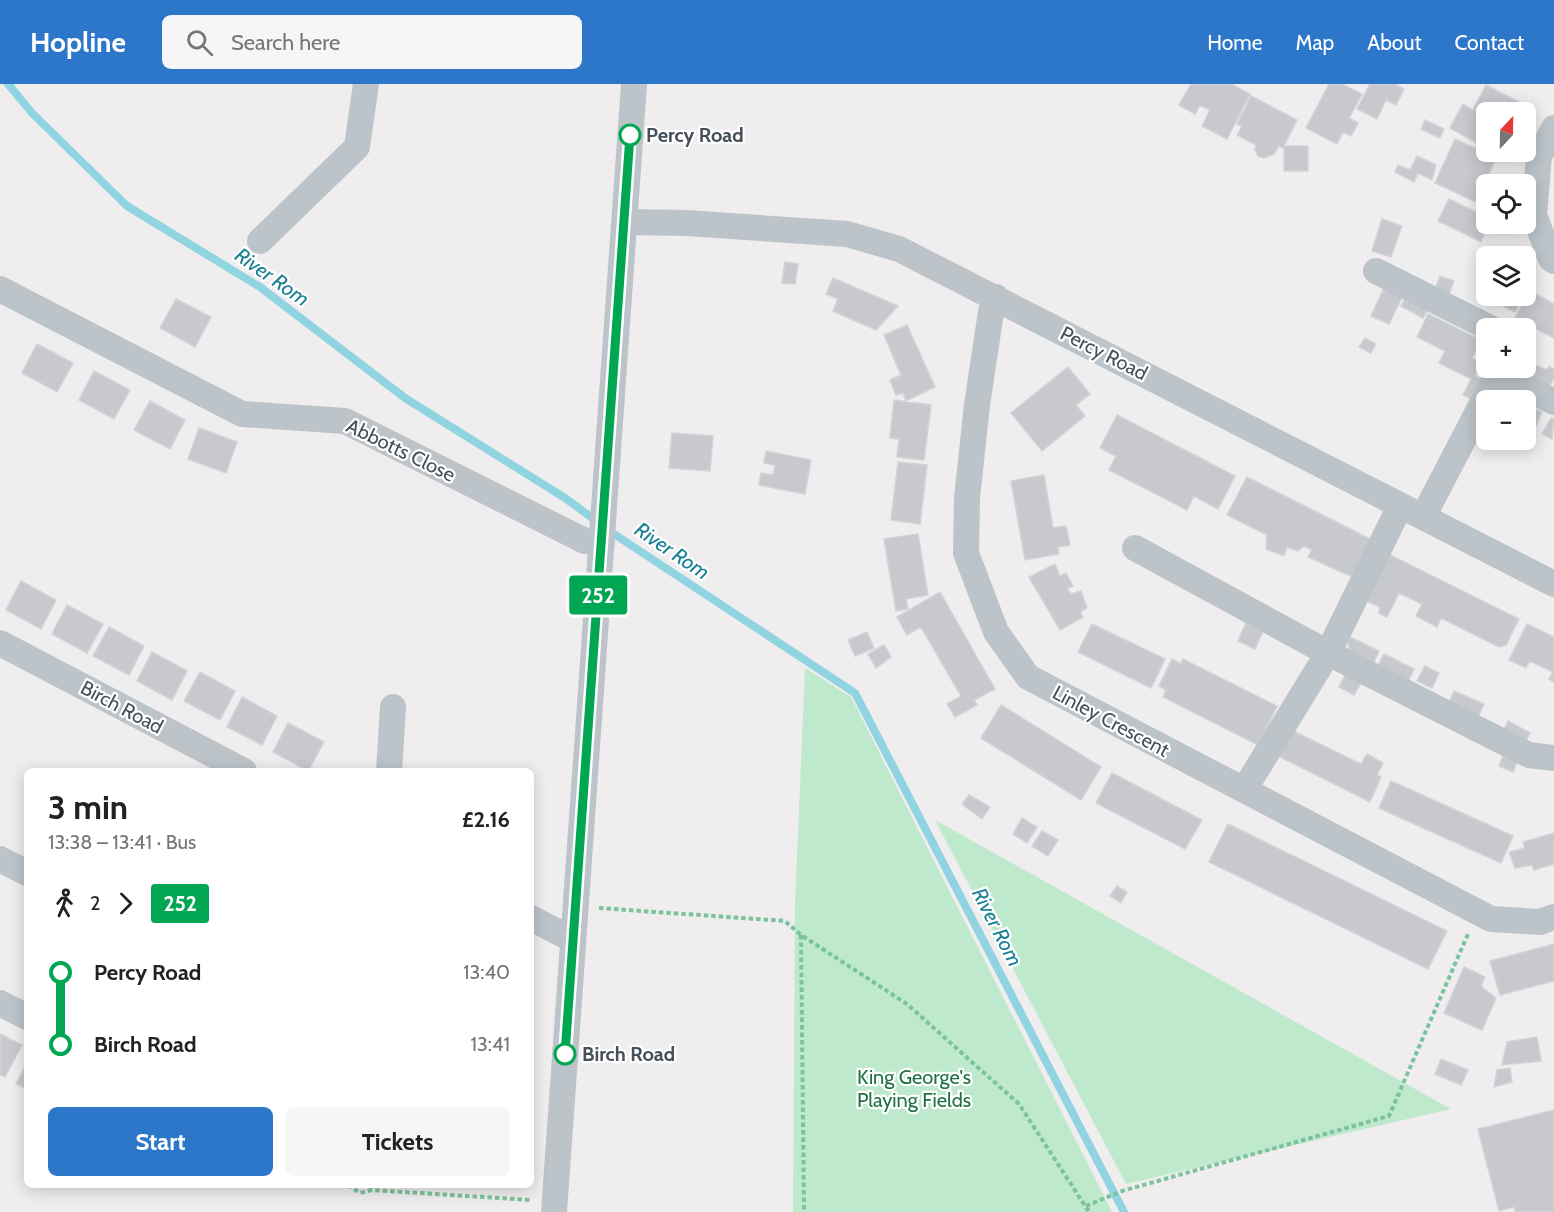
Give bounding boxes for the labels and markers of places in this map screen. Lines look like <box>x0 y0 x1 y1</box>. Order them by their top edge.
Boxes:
place label: Percy Road <box>646 123 744 147</box>
marker: Percy Road <box>619 124 641 146</box>
place label: Birch Road <box>582 1042 675 1066</box>
marker: Birch Road <box>554 1043 576 1065</box>

